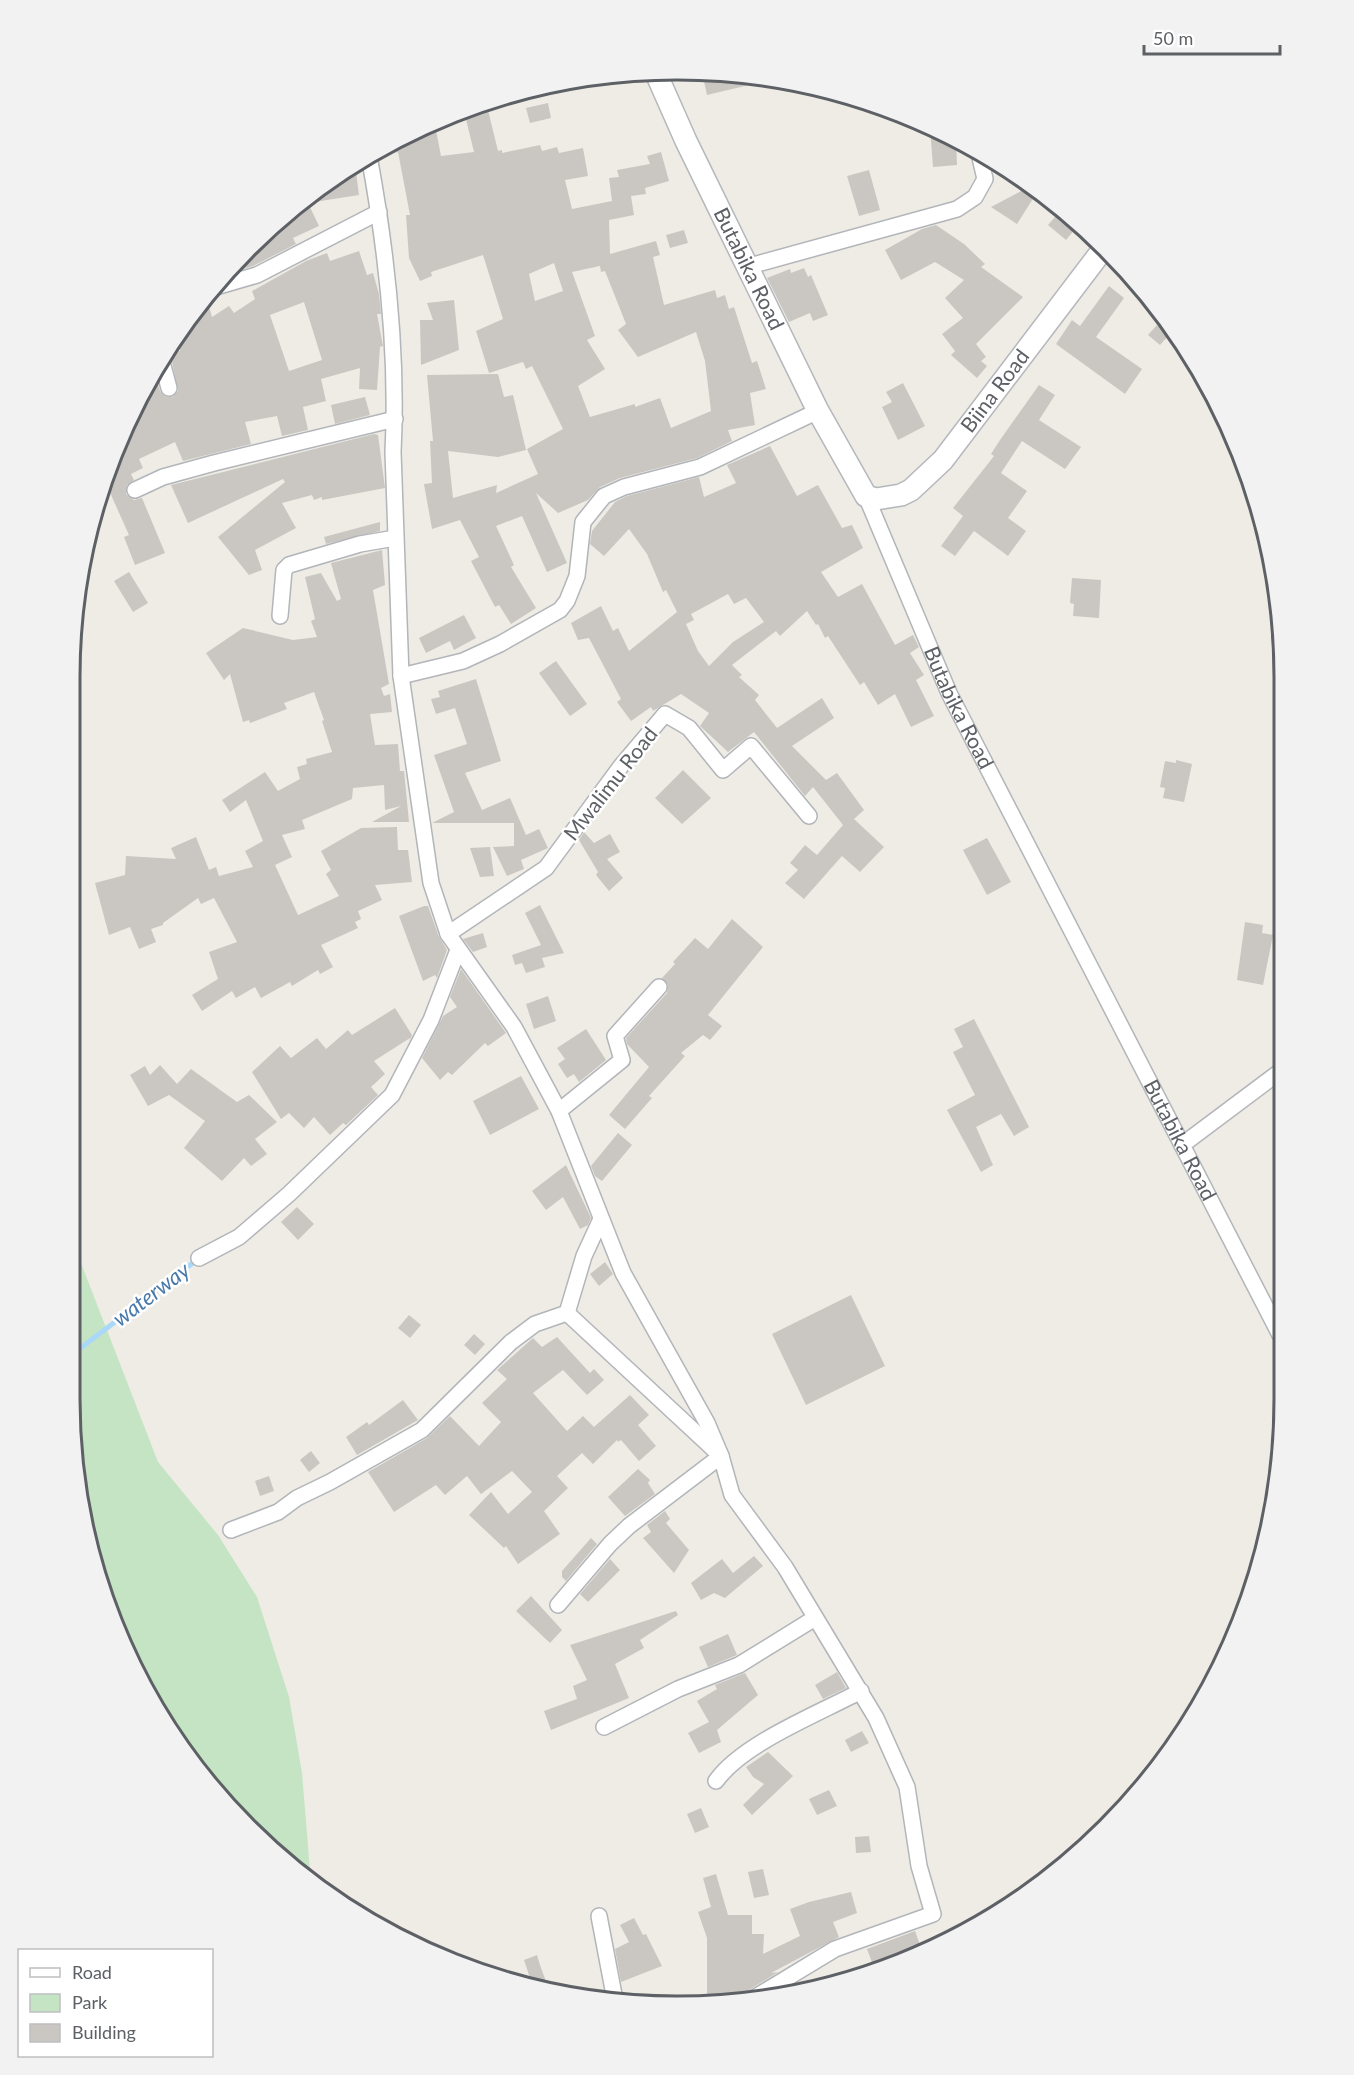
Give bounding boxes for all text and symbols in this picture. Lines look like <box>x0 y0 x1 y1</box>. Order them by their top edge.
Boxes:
scale bar <box>1144 18 1280 56</box>
text: 50 m <box>1153 27 1193 49</box>
street label: Butabika Road <box>709 203 790 334</box>
street label: Biina Road <box>955 344 1034 437</box>
street label: Butabika Road <box>920 642 1000 772</box>
street label: Mwalimu Road <box>558 721 662 845</box>
street label: Butabika Road <box>1139 1075 1223 1204</box>
water label: waterway <box>107 1255 195 1331</box>
legend <box>18 1949 213 2057</box>
text: Road <box>72 1961 112 1983</box>
text: Park <box>72 1991 108 2013</box>
text: Building <box>72 2021 136 2043</box>

